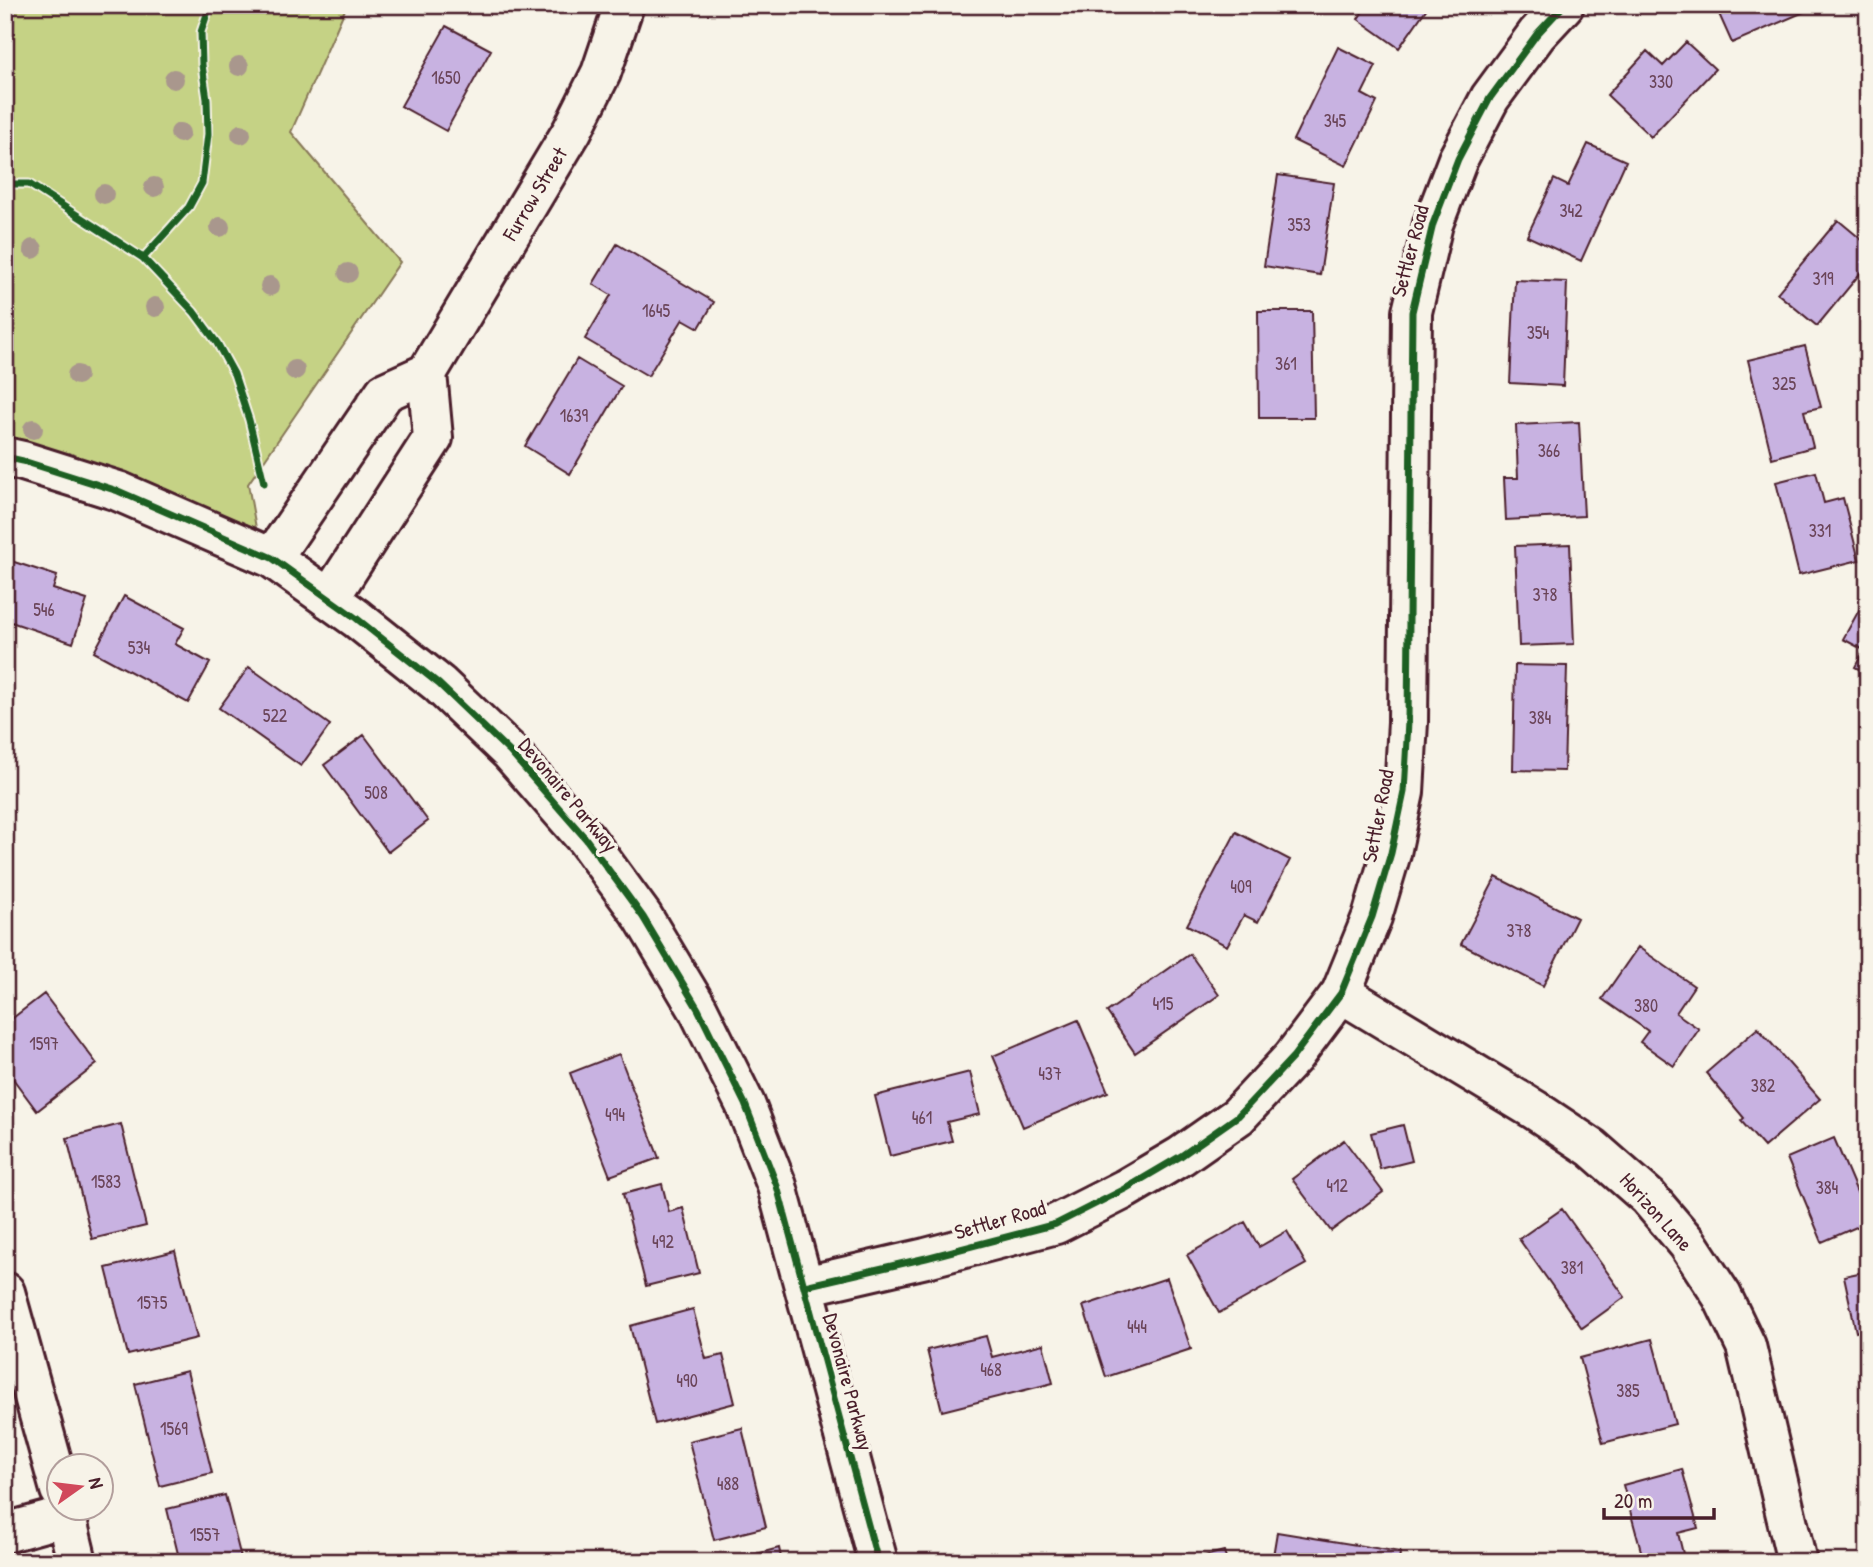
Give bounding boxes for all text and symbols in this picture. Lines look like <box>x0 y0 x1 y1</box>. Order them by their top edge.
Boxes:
house number: 1650 <box>431 65 461 90</box>
house number: 330 <box>1649 69 1673 94</box>
house number: 345 <box>1324 108 1347 133</box>
street label: Furrow Street <box>495 141 574 247</box>
house number: 342 <box>1559 198 1583 223</box>
street label: Settler Road <box>1383 202 1436 300</box>
house number: 353 <box>1287 212 1311 237</box>
house number: 319 <box>1812 266 1834 291</box>
house number: 1645 <box>642 298 670 323</box>
house number: 354 <box>1527 320 1549 345</box>
house number: 361 <box>1275 351 1297 376</box>
house number: 325 <box>1772 371 1796 396</box>
house number: 1639 <box>560 403 589 428</box>
house number: 366 <box>1538 438 1560 463</box>
house number: 331 <box>1809 518 1831 543</box>
house number: 378 <box>1533 582 1558 607</box>
house number: 546 <box>33 597 55 622</box>
house number: 534 <box>128 635 150 660</box>
house number: 522 <box>263 703 288 728</box>
house number: 384 <box>1529 705 1552 730</box>
street label: Devonaire Parkway <box>512 731 625 858</box>
street label: Settler Road <box>1354 767 1401 865</box>
house number: 508 <box>364 780 388 805</box>
house number: 409 <box>1230 874 1252 899</box>
house number: 378 <box>1507 918 1532 943</box>
house number: 415 <box>1153 991 1174 1016</box>
house number: 380 <box>1634 993 1658 1018</box>
house number: 1597 <box>29 1031 59 1056</box>
house number: 437 <box>1038 1061 1062 1086</box>
house number: 382 <box>1751 1073 1776 1098</box>
house number: 494 <box>605 1102 625 1127</box>
house number: 461 <box>912 1105 932 1130</box>
street label: Horizon Lane <box>1613 1166 1700 1257</box>
house number: 1583 <box>91 1169 121 1194</box>
house number: 412 <box>1326 1173 1348 1198</box>
house number: 384 <box>1816 1175 1839 1200</box>
street label: Settler Road <box>951 1193 1049 1246</box>
house number: 492 <box>652 1229 674 1254</box>
house number: 381 <box>1561 1255 1583 1280</box>
house number: 1575 <box>137 1290 168 1315</box>
street label: Devonaire Parkway <box>816 1310 881 1454</box>
house number: 444 <box>1127 1314 1147 1339</box>
house number: 468 <box>980 1357 1002 1382</box>
house number: 490 <box>676 1368 698 1393</box>
house number: 385 <box>1616 1378 1640 1403</box>
house number: 1569 <box>160 1416 188 1441</box>
north arrow <box>46 1452 116 1522</box>
house number: 488 <box>717 1471 739 1496</box>
text: N <box>83 1475 110 1491</box>
scale bar <box>1604 1476 1714 1520</box>
text: 20 m <box>1614 1486 1652 1515</box>
house number: 1557 <box>190 1522 220 1547</box>

